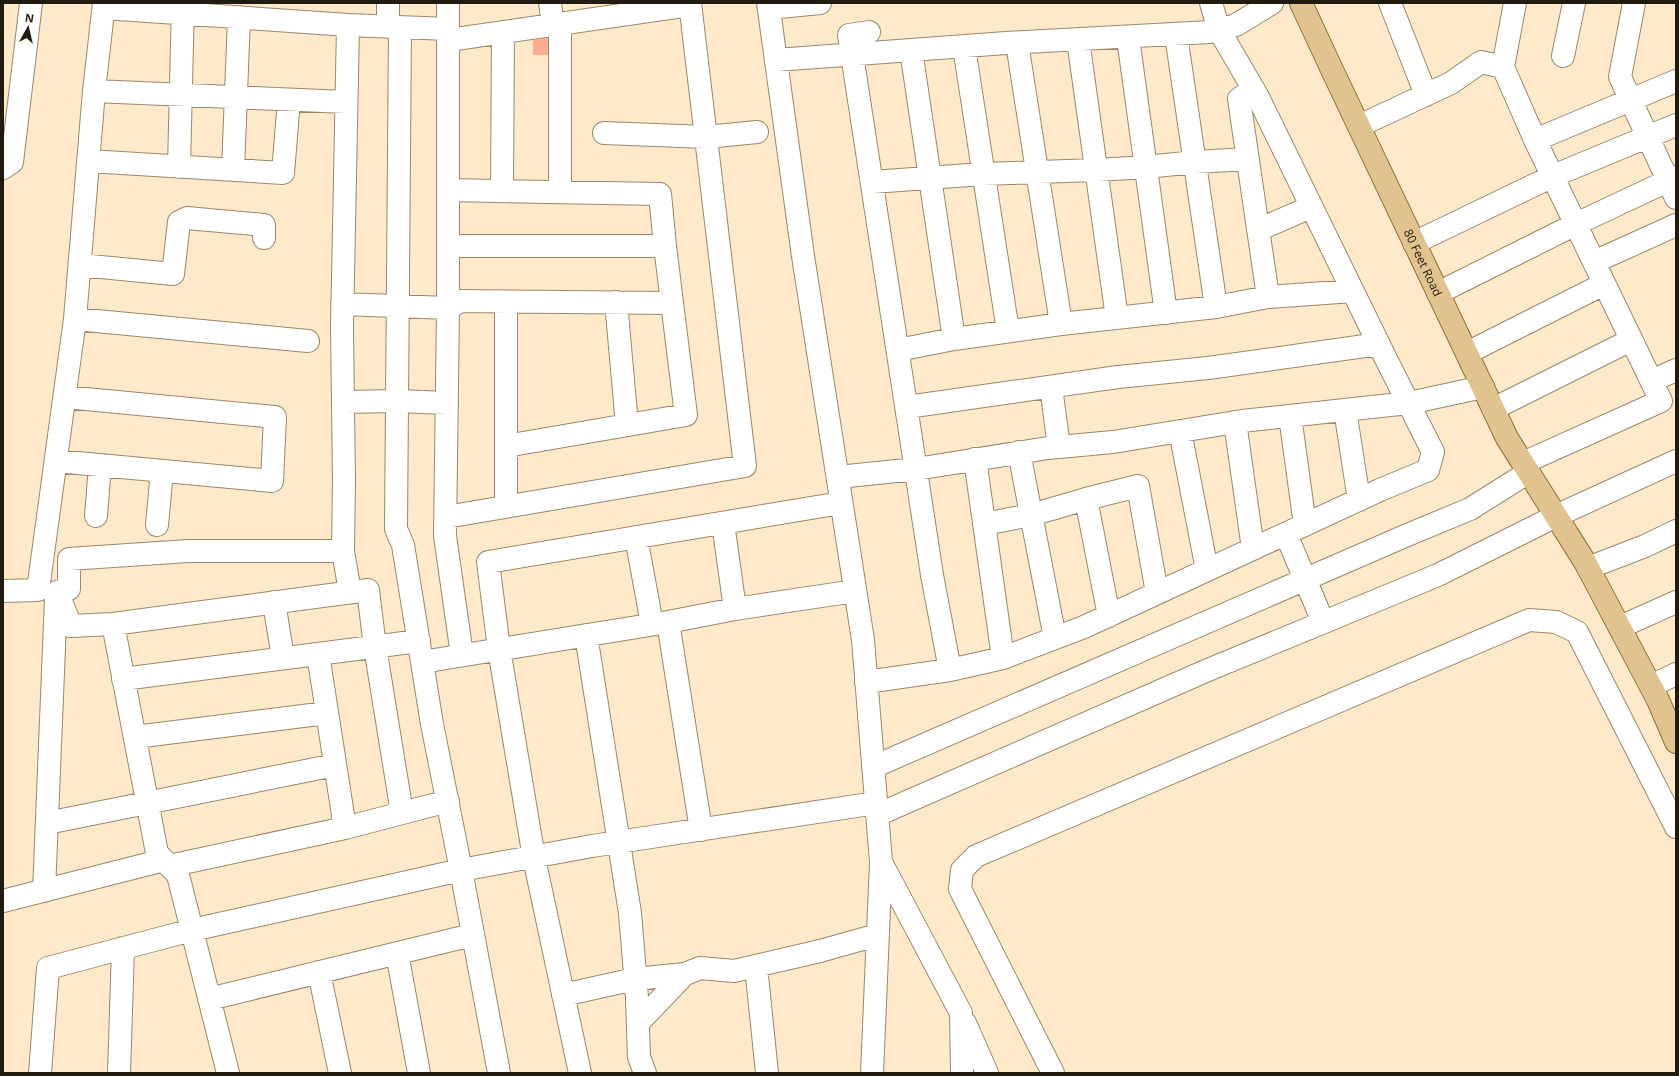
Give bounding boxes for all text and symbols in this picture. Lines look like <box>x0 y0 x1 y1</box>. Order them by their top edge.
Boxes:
north arrow <box>8 8 48 48</box>
text: N <box>24 10 35 26</box>
street label: 80 Feet Road <box>1400 226 1447 299</box>

